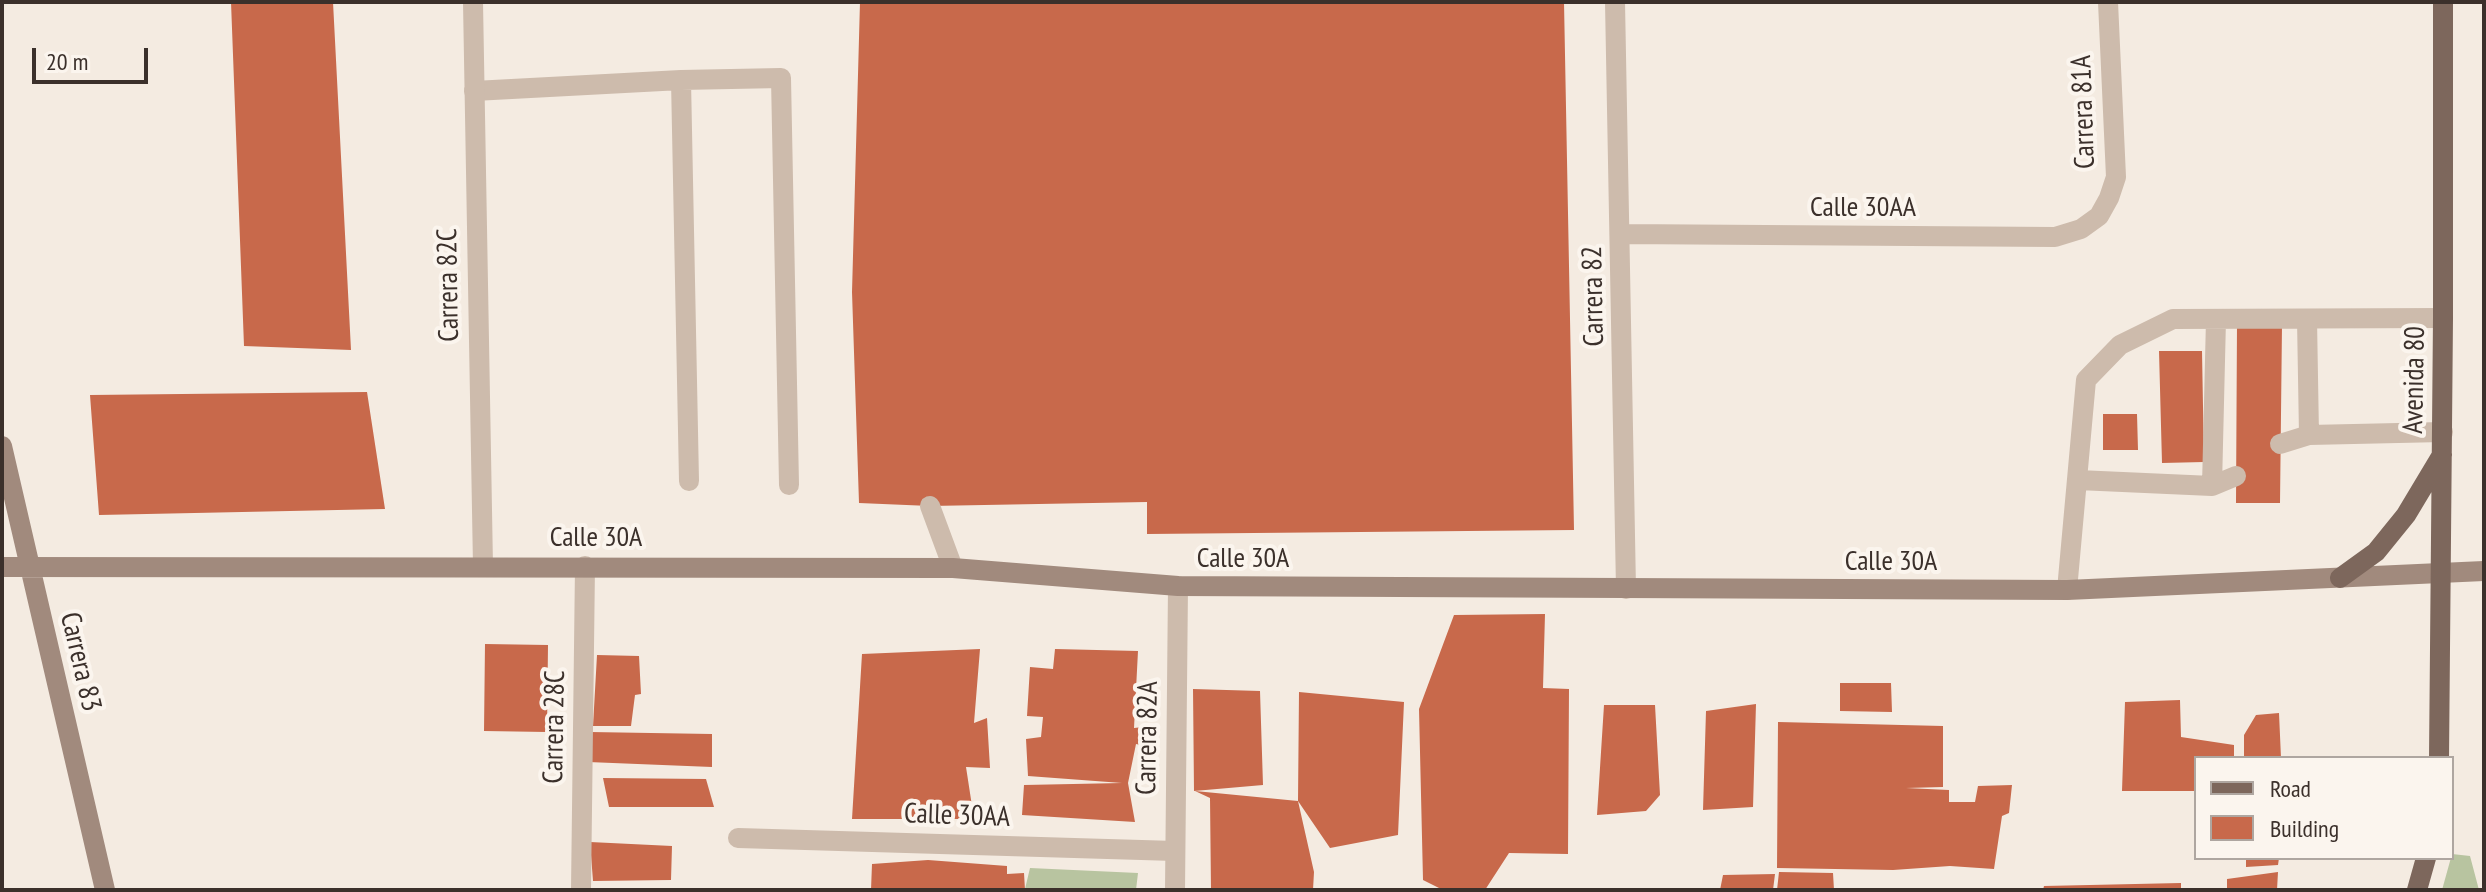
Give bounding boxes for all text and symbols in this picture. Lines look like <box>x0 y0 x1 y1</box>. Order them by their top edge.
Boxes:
scale bar <box>36 32 152 82</box>
text: 20 m <box>46 46 88 77</box>
street label: Carrera 81A <box>2065 55 2103 169</box>
street label: Calle 30AA <box>1810 191 1916 225</box>
street label: Carrera 82C <box>431 228 467 342</box>
street label: Carrera 82 <box>1576 245 1612 347</box>
street label: Avenida 80 <box>2397 326 2433 434</box>
street label: Calle 30A <box>550 521 642 555</box>
street label: Calle 30A <box>1197 542 1289 576</box>
street label: Calle 30A <box>1845 545 1937 579</box>
street label: Carrera 83 <box>52 609 108 715</box>
street label: Carrera 28C <box>537 670 573 784</box>
street label: Carrera 82A <box>1130 681 1166 795</box>
legend <box>2194 756 2454 860</box>
text: Road <box>2270 773 2311 804</box>
street label: Calle 30AA <box>903 797 1011 835</box>
text: Building <box>2270 813 2339 844</box>

